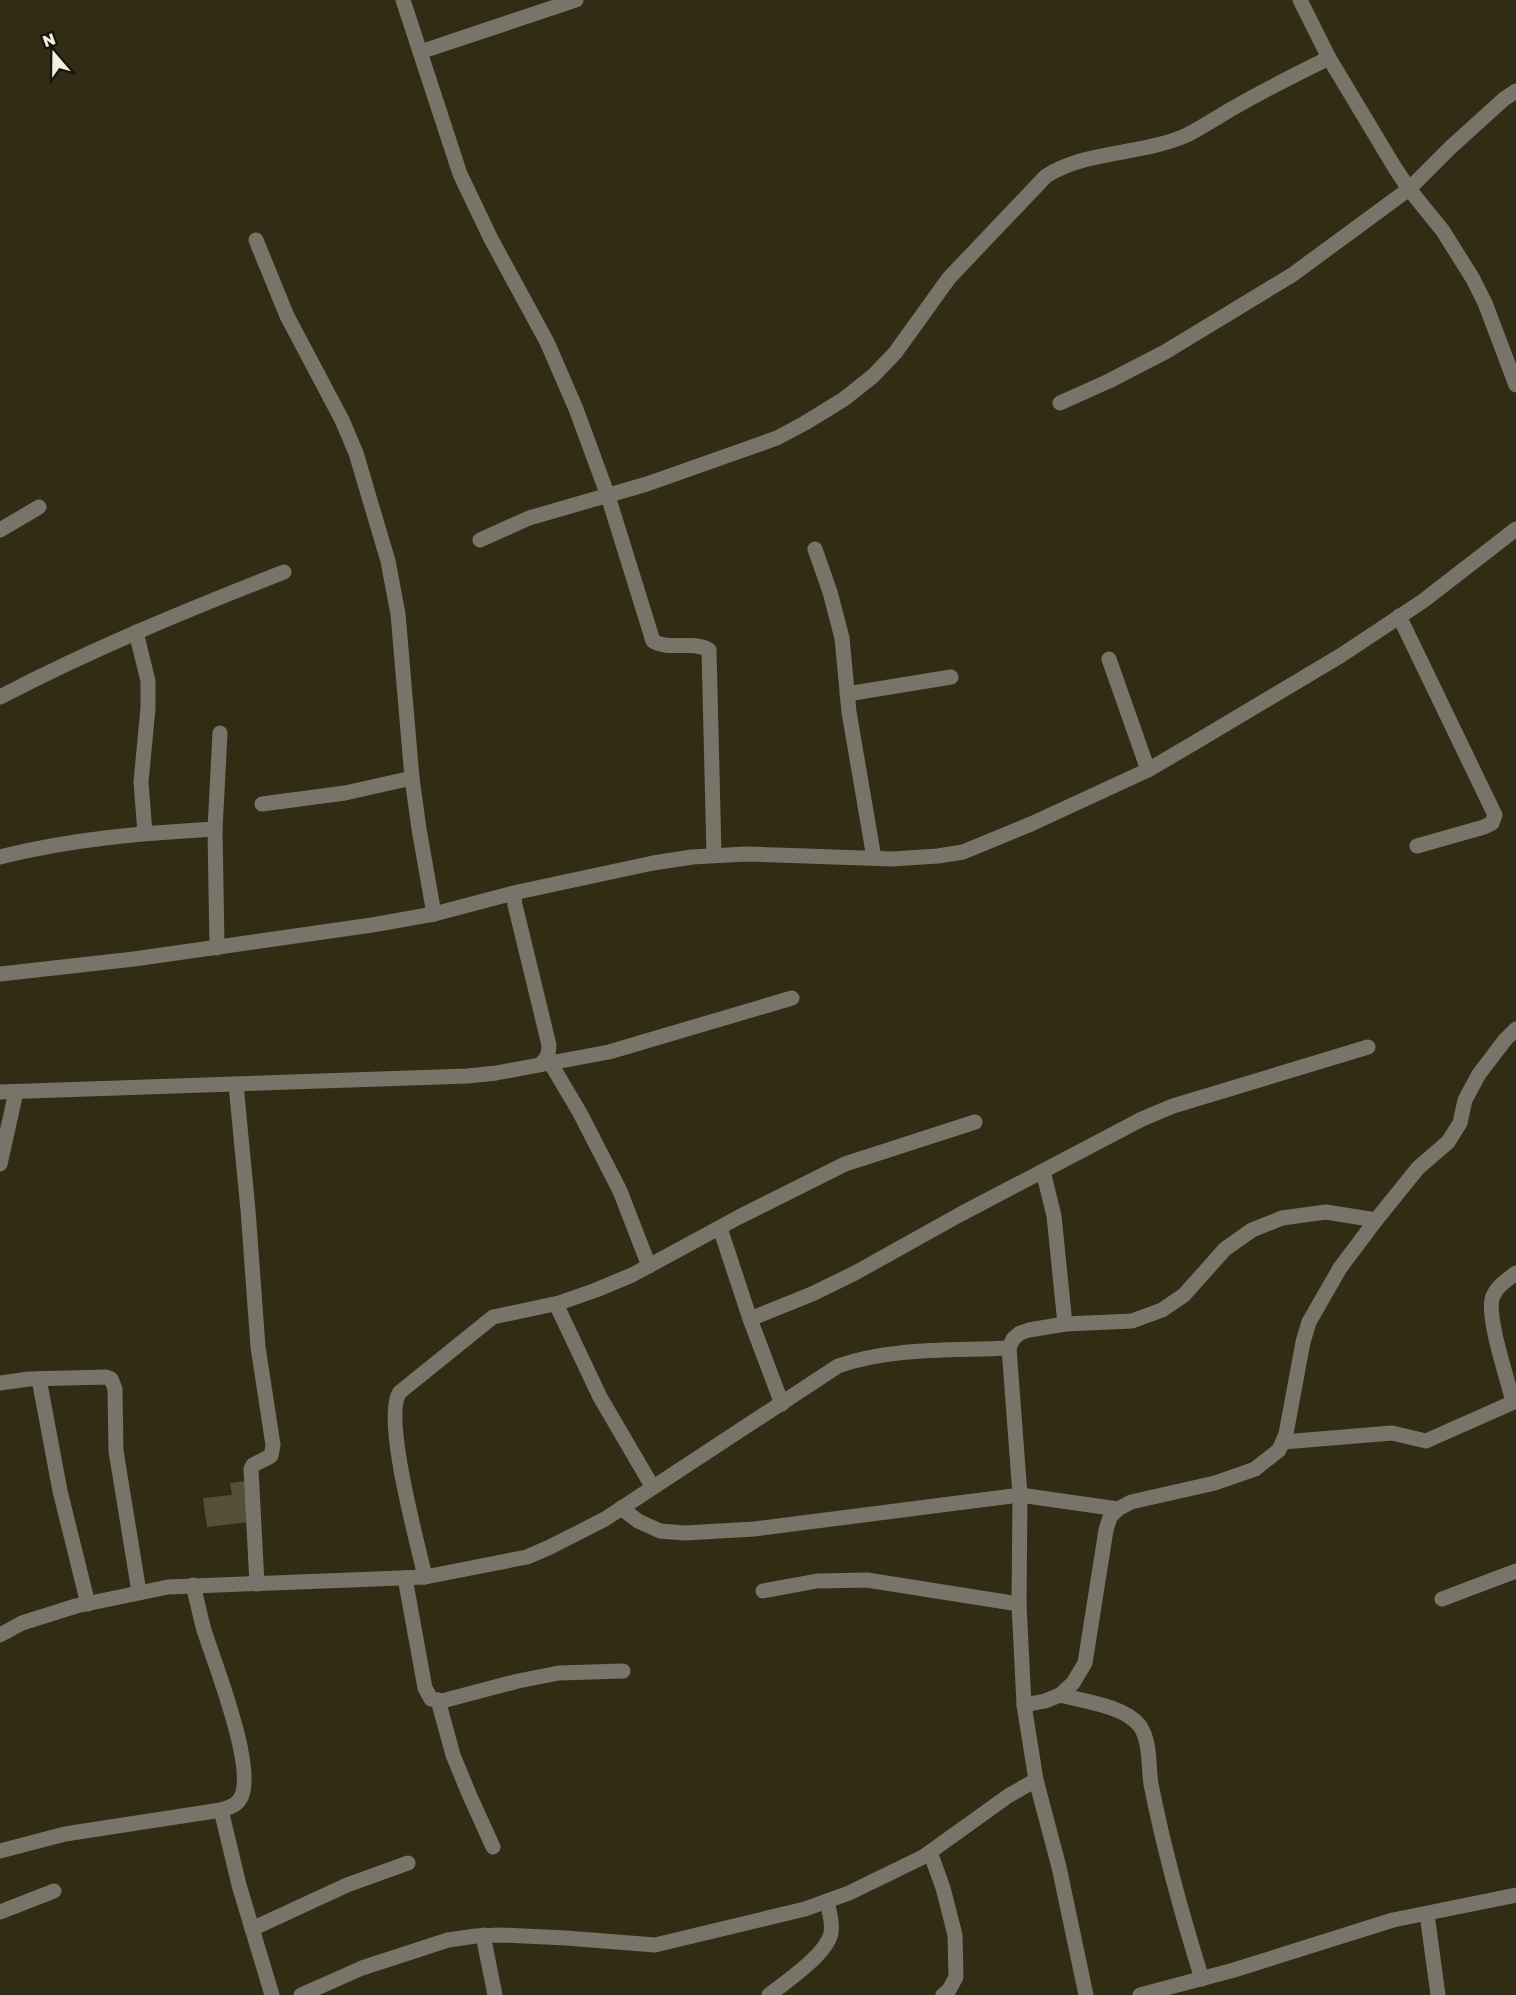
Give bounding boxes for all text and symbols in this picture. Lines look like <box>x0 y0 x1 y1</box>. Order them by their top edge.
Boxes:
north arrow <box>24 24 84 84</box>
text: N <box>40 28 58 51</box>

